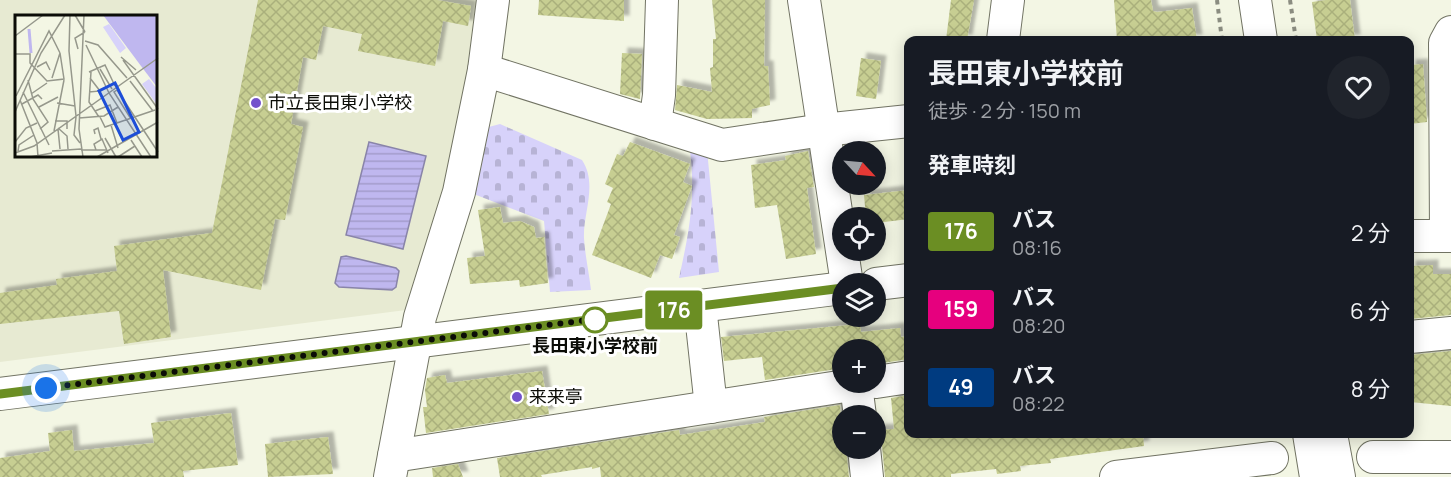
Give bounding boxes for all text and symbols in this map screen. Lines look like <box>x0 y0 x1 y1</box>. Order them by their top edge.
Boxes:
inset map <box>15 15 158 158</box>
text: 長田東小学校前 <box>928 53 1124 91</box>
button: heart <box>1327 56 1390 119</box>
place label: 市立長田東小学校 <box>268 90 412 114</box>
marker: 市立長田東小学校 <box>249 96 263 110</box>
text: 徒歩 · 2 分 · 150 m <box>928 97 1081 124</box>
north arrow <box>832 141 886 195</box>
map controls <box>832 141 886 459</box>
text: 発車時刻 <box>928 150 1016 180</box>
text: バス <box>1012 204 1056 234</box>
button: locate <box>832 207 886 261</box>
text: 176 <box>944 217 978 245</box>
text: 2 分 <box>1351 218 1390 248</box>
text: 08:16 <box>1012 234 1062 261</box>
button: layers <box>832 273 886 327</box>
text: バス <box>1012 282 1056 312</box>
line badge: 176 <box>640 290 708 330</box>
text: 159 <box>944 295 978 323</box>
text: 176 <box>657 296 691 324</box>
text: 6 分 <box>1350 296 1390 326</box>
marker: 長田東小学校前 <box>582 307 608 333</box>
text: 08:20 <box>1012 312 1065 339</box>
place label: 長田東小学校前 <box>532 333 658 357</box>
button: + <box>832 339 886 393</box>
text: バス <box>1012 360 1056 390</box>
your location <box>31 373 61 403</box>
text: 49 <box>948 373 974 401</box>
text: 8 分 <box>1351 374 1390 404</box>
place label: 来来亭 <box>529 384 583 408</box>
marker: 来来亭 <box>510 390 524 404</box>
text: 08:22 <box>1012 390 1065 417</box>
button: − <box>832 405 886 459</box>

